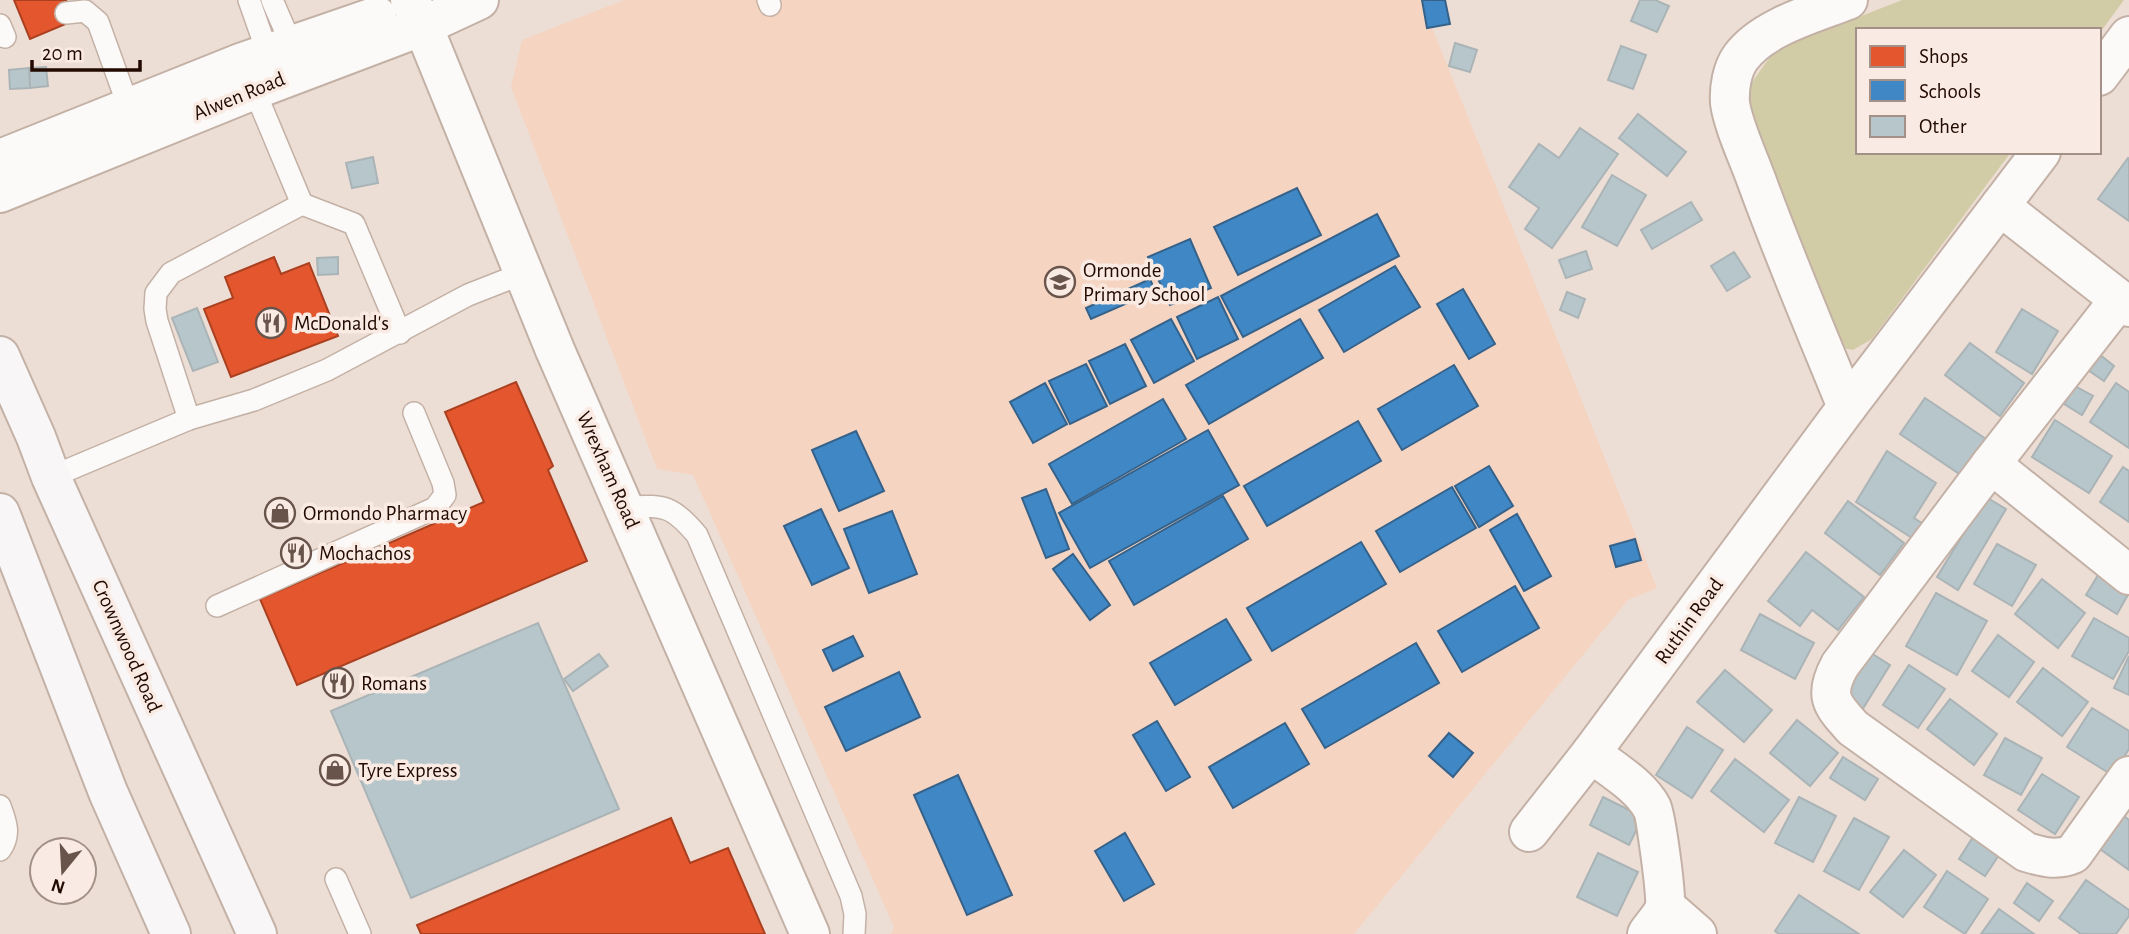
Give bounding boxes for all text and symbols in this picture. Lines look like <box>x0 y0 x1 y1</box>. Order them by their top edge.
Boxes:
scale bar <box>32 28 140 72</box>
legend <box>1856 28 2101 154</box>
text: 20 m <box>42 43 83 64</box>
text: Shops <box>1919 46 1968 67</box>
street label: Alwen Road <box>190 68 288 124</box>
text: Schools <box>1919 81 1981 102</box>
text: Other <box>1919 116 1967 137</box>
place label: Ormonde Primary School <box>1083 260 1206 305</box>
school or university icon: Ormonde Primary School <box>1043 265 1077 299</box>
restaurant icon: McDonald's <box>254 306 288 340</box>
place label: McDonald's <box>294 313 389 334</box>
street label: Wrexham Road <box>573 408 643 532</box>
shop icon: Ormondo Pharmacy <box>263 496 297 530</box>
place label: Ormondo Pharmacy <box>303 503 467 524</box>
restaurant icon: Mochachos <box>279 536 313 570</box>
place label: Mochachos <box>319 543 411 564</box>
street label: Ruthin Road <box>1651 574 1727 668</box>
street label: Crownwood Road <box>88 577 166 715</box>
restaurant icon: Romans <box>321 666 355 700</box>
place label: Romans <box>361 673 427 694</box>
shop icon: Tyre Express <box>318 753 352 787</box>
place label: Tyre Express <box>358 760 458 781</box>
north arrow <box>28 836 98 906</box>
text: N <box>49 875 67 897</box>

